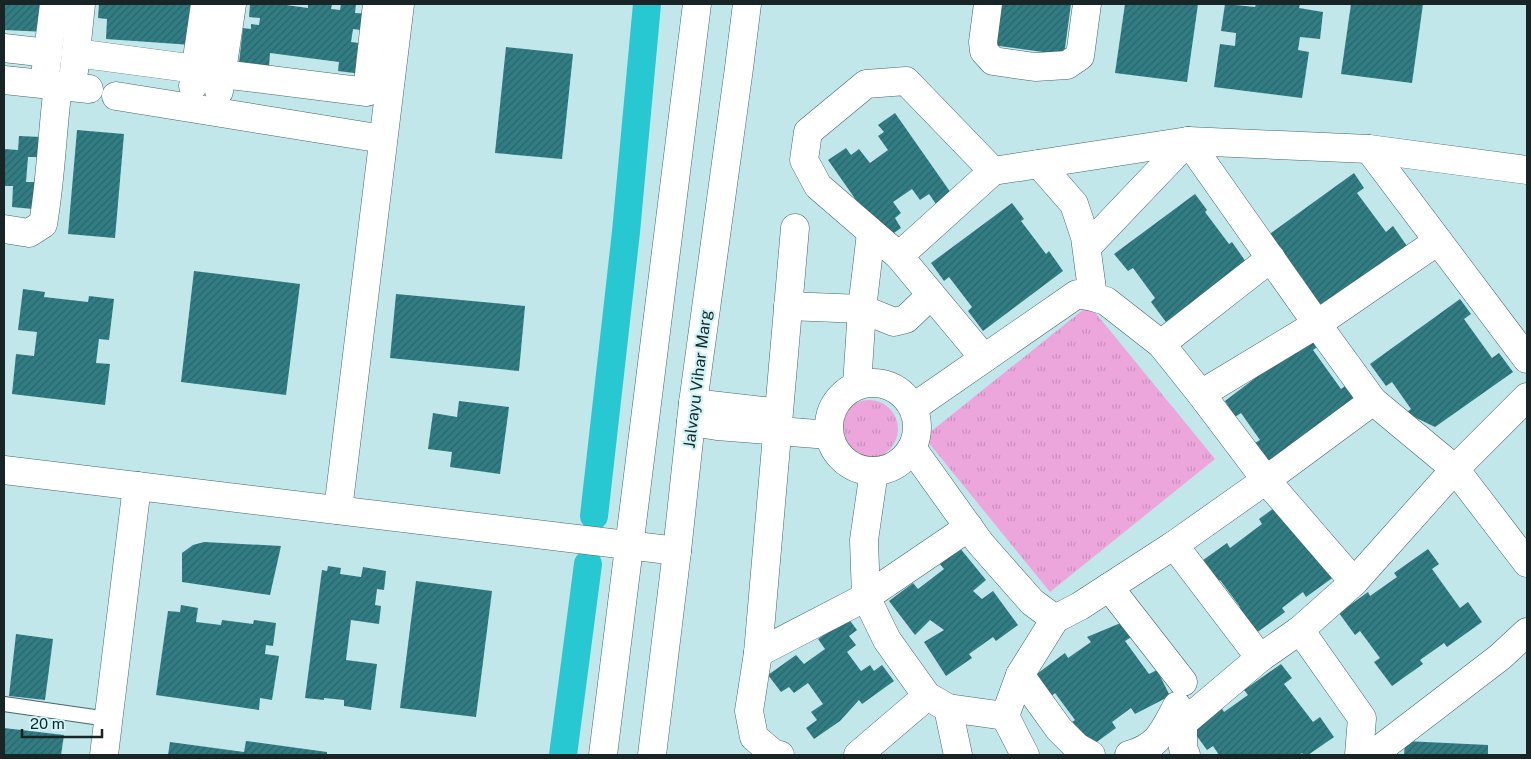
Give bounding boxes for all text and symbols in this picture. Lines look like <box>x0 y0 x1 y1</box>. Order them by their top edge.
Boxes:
street label: Jalvayu Vihar Marg <box>680 309 715 449</box>
scale bar <box>22 706 102 738</box>
text: 20 m <box>30 715 65 732</box>

